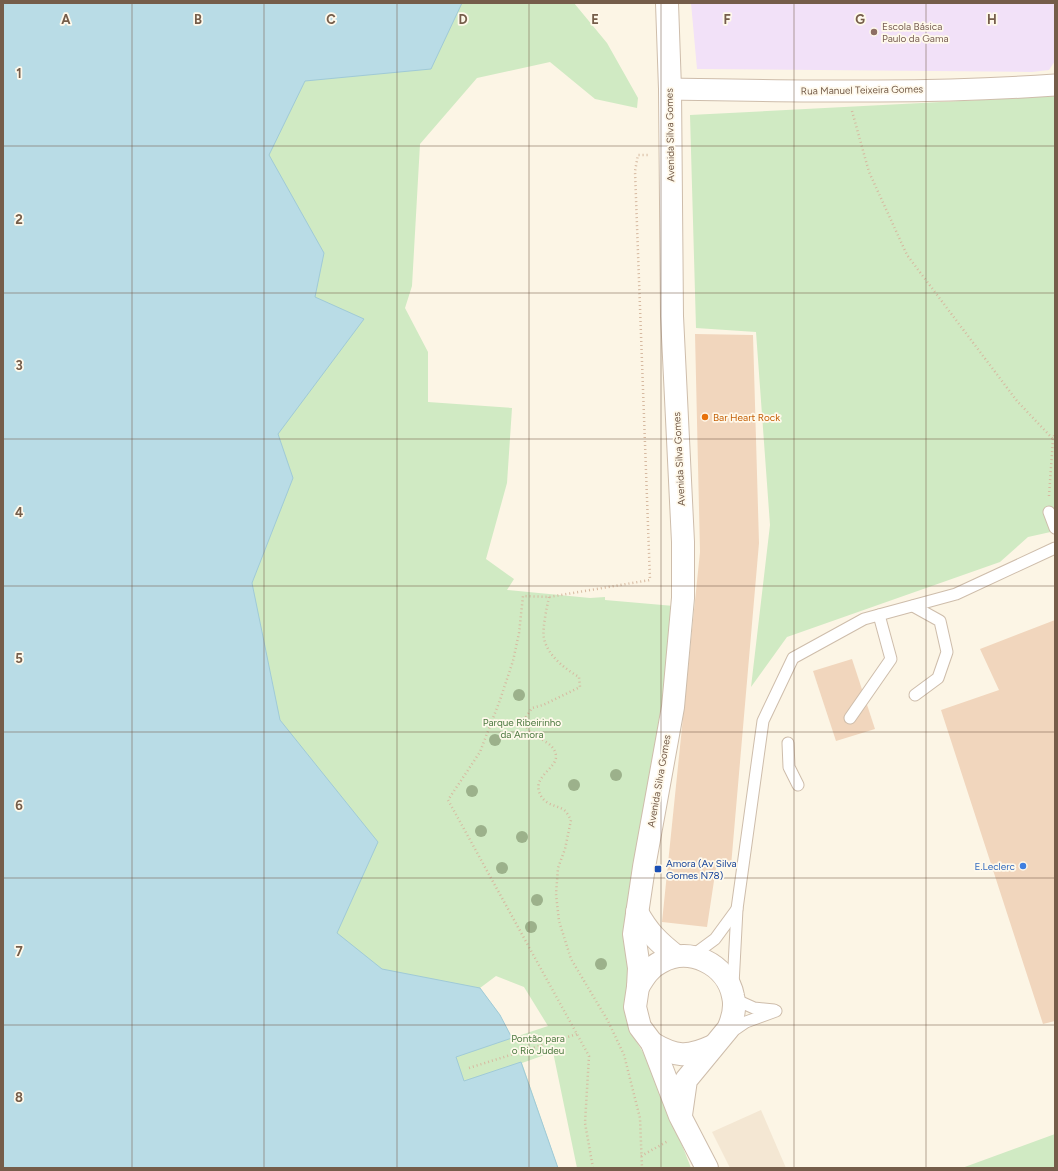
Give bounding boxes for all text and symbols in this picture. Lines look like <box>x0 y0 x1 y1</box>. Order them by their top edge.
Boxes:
text: A <box>61 12 71 27</box>
text: B <box>194 12 202 27</box>
text: C <box>326 12 336 27</box>
text: D <box>458 12 468 27</box>
text: E <box>591 12 599 27</box>
text: F <box>723 12 731 27</box>
text: G <box>855 12 865 27</box>
text: H <box>987 12 997 27</box>
place label: Escola Básica Paulo da Gama <box>882 20 949 45</box>
marker: Escola Básica Paulo da Gama <box>869 27 879 37</box>
text: 1 <box>16 66 22 81</box>
street label: Rua Manuel Teixeira Gomes <box>801 82 924 98</box>
street label: Avenida Silva Gomes <box>663 88 677 182</box>
text: 2 <box>15 212 23 227</box>
text: 3 <box>15 358 23 373</box>
street label: Avenida Silva Gomes <box>670 411 688 506</box>
place label: Bar Heart Rock <box>713 411 780 424</box>
marker: Bar Heart Rock <box>700 412 710 422</box>
text: 4 <box>15 505 23 520</box>
text: 5 <box>15 651 23 666</box>
park label: Parque Ribeirinho da Amora <box>483 716 561 741</box>
street label: Avenida Silva Gomes <box>644 733 674 828</box>
text: 6 <box>15 798 23 813</box>
place label: Amora (Av Silva Gomes N78) <box>666 857 737 882</box>
place label: E.Leclerc <box>974 860 1016 873</box>
marker: E.Leclerc <box>1018 861 1028 871</box>
marker: Amora (Av Silva Gomes N78) <box>653 864 663 874</box>
text: 7 <box>15 944 23 959</box>
park label: Pontão para o Rio Judeu <box>511 1032 565 1057</box>
text: 8 <box>15 1090 23 1105</box>

